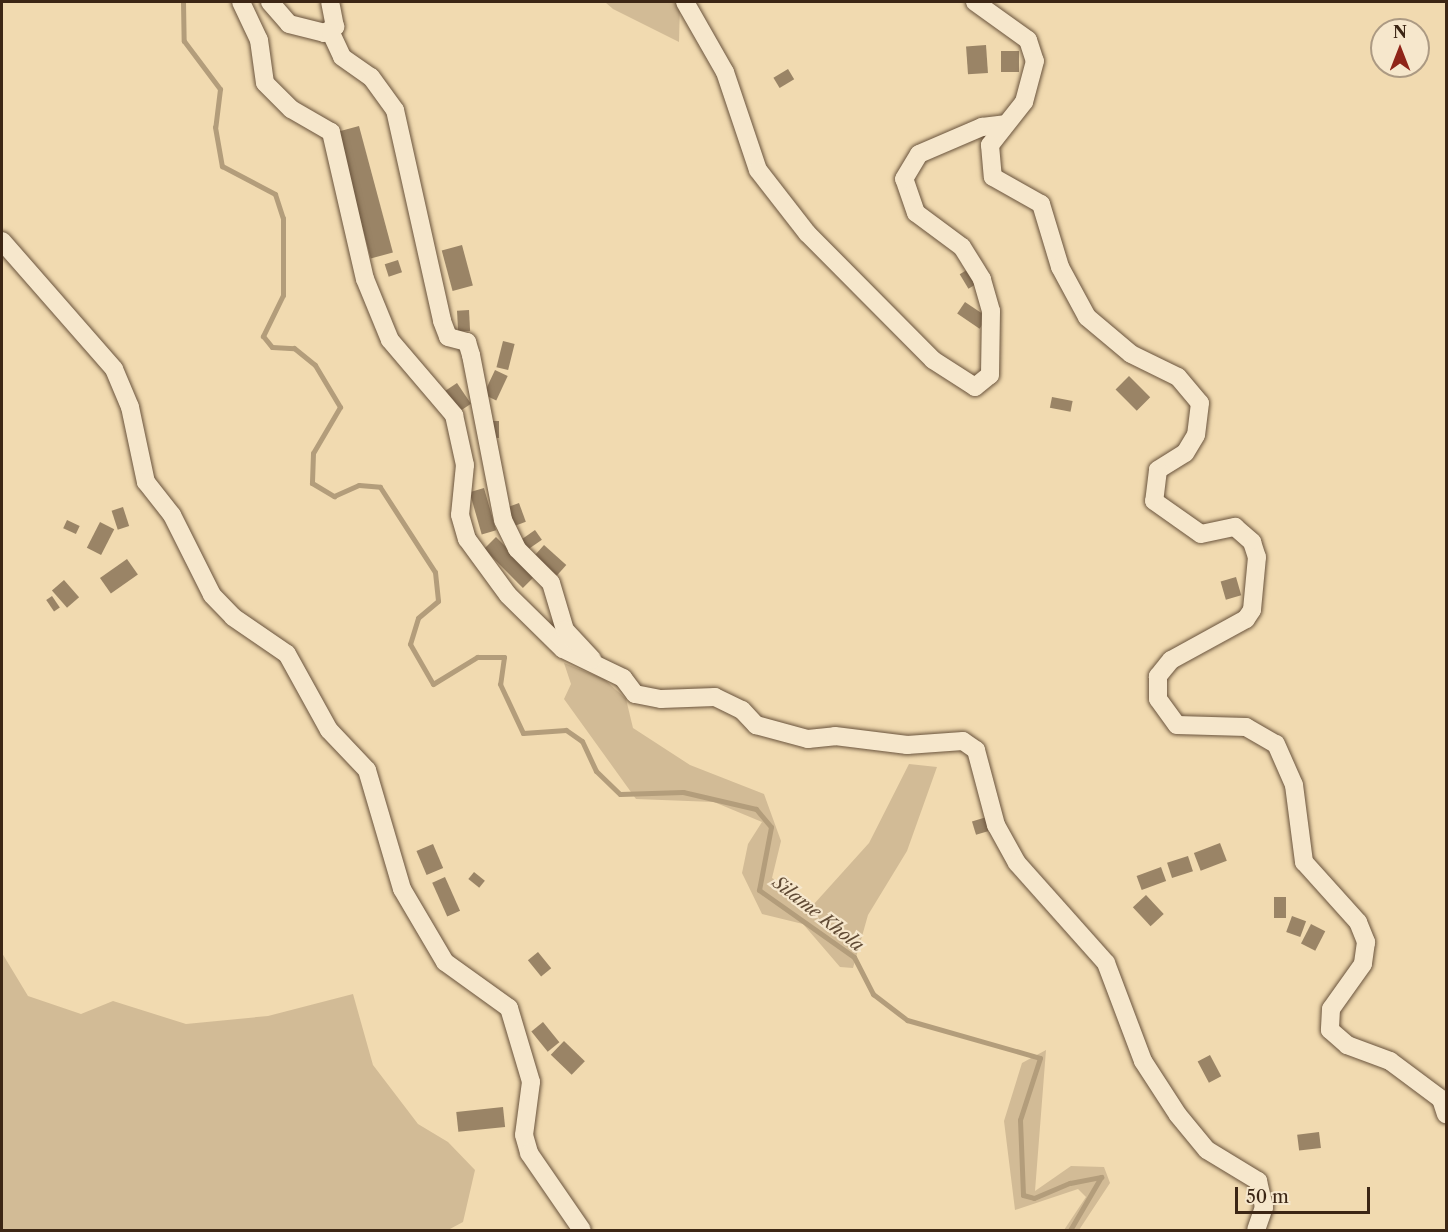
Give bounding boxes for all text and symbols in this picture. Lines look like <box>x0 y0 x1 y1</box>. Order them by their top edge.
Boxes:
north arrow <box>1370 18 1430 78</box>
text: N <box>1393 22 1407 42</box>
water label: Silame Khola <box>768 872 868 956</box>
scale bar <box>1238 1175 1373 1213</box>
text: 50 m <box>1246 1186 1289 1208</box>

